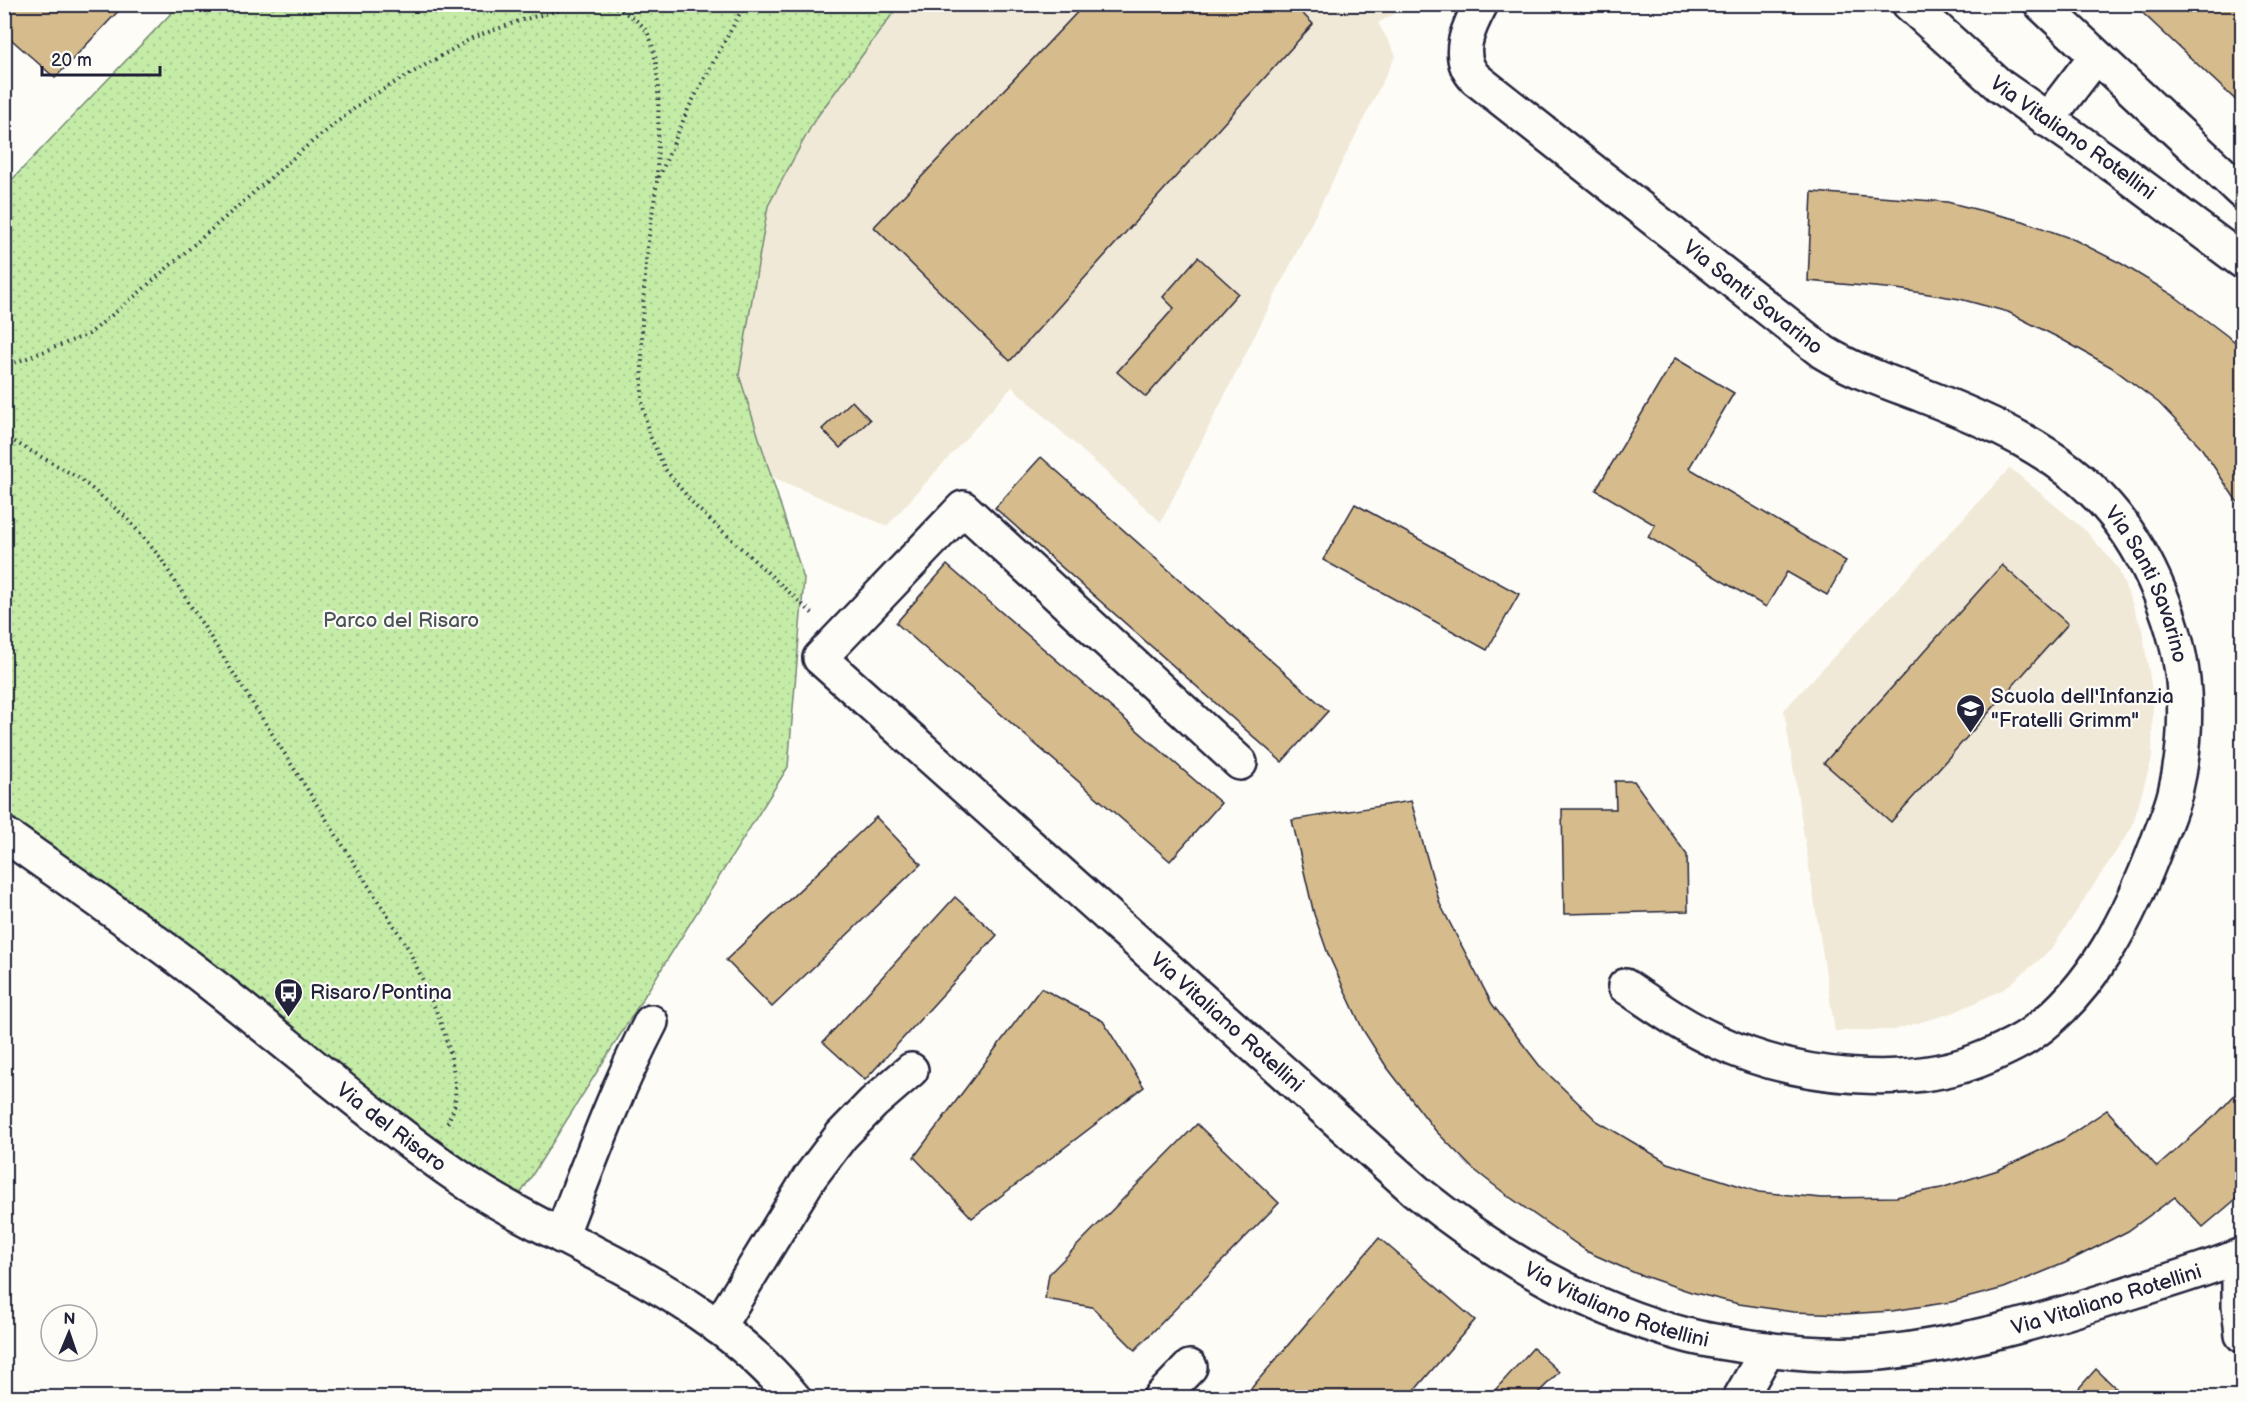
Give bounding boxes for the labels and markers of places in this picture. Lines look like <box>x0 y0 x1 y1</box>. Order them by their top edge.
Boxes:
place label: Scuola dell'Infanzia "Fratelli Grimm" <box>1991 684 2174 733</box>
school or university icon: Scuola dell'Infanzia "Fratelli Grimm" <box>1954 692 1986 734</box>
bus stop icon: Risaro/Pontina <box>273 976 305 1018</box>
place label: Risaro/Pontina <box>310 980 452 1005</box>

